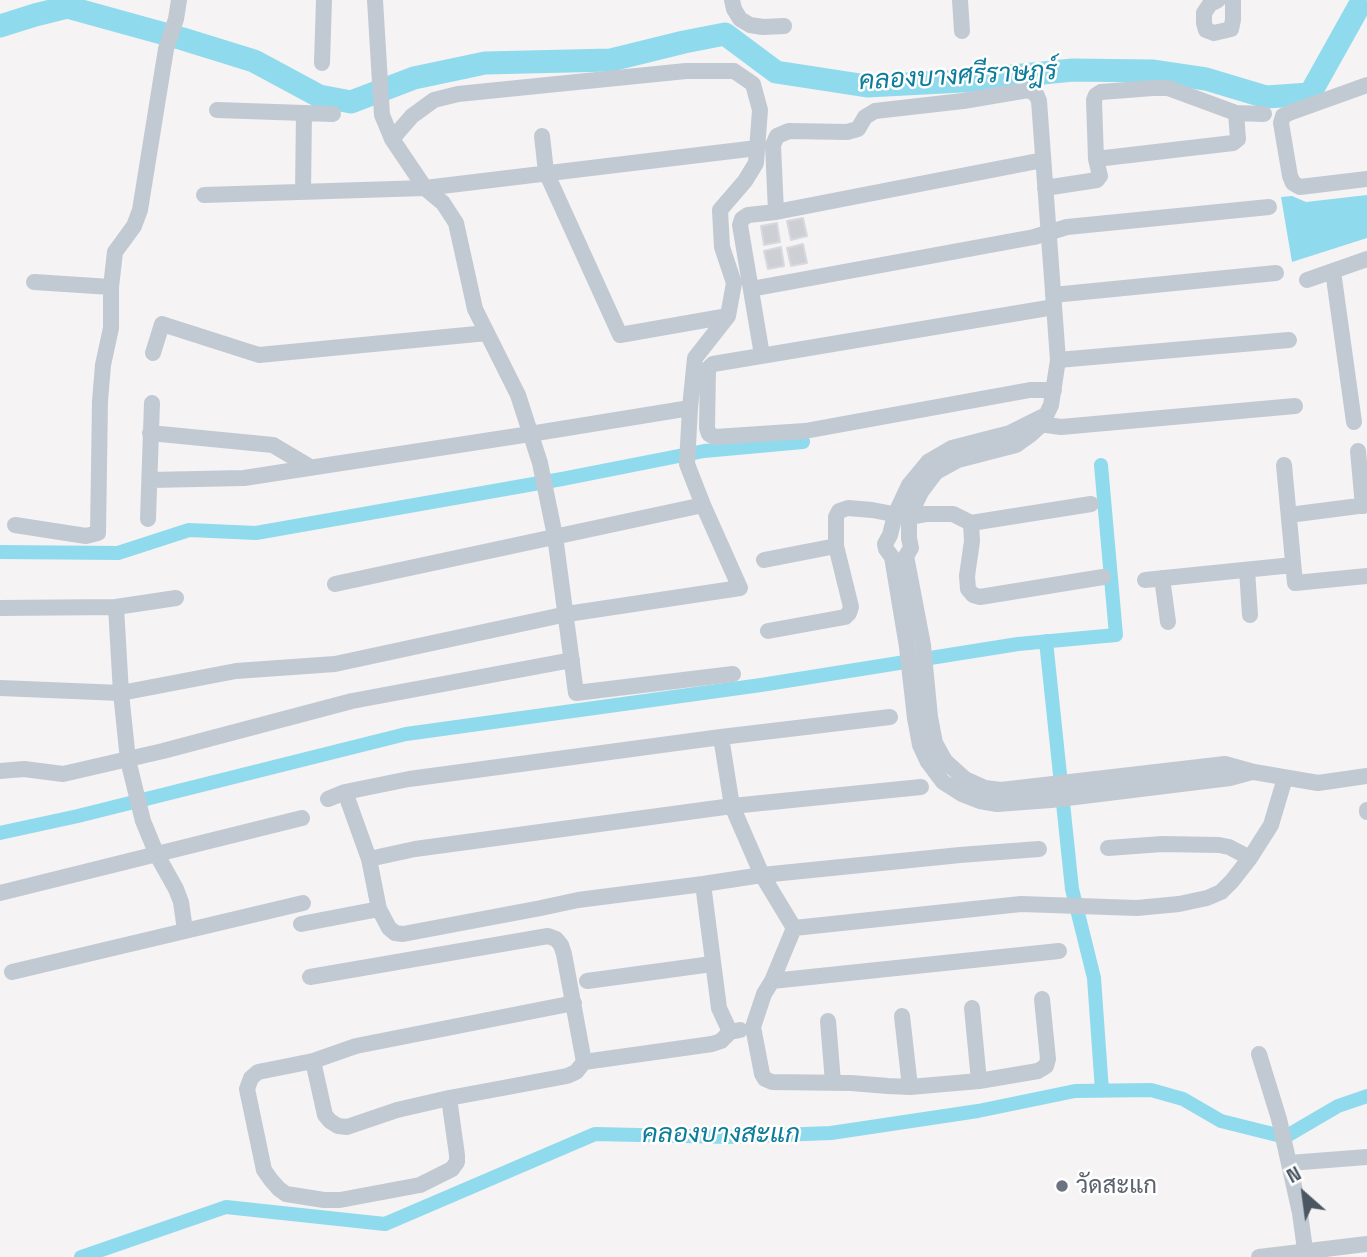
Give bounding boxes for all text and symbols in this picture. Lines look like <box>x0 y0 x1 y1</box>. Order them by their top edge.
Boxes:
water label: คลองบางศรีราษฎร์ <box>858 56 1058 98</box>
water label: คลองบางสะแก <box>642 1119 800 1151</box>
north arrow <box>1269 1159 1339 1229</box>
text: N <box>1282 1161 1305 1189</box>
place label: วัดสะแก <box>1076 1172 1157 1200</box>
marker: วัดสะแก <box>1054 1178 1070 1194</box>

